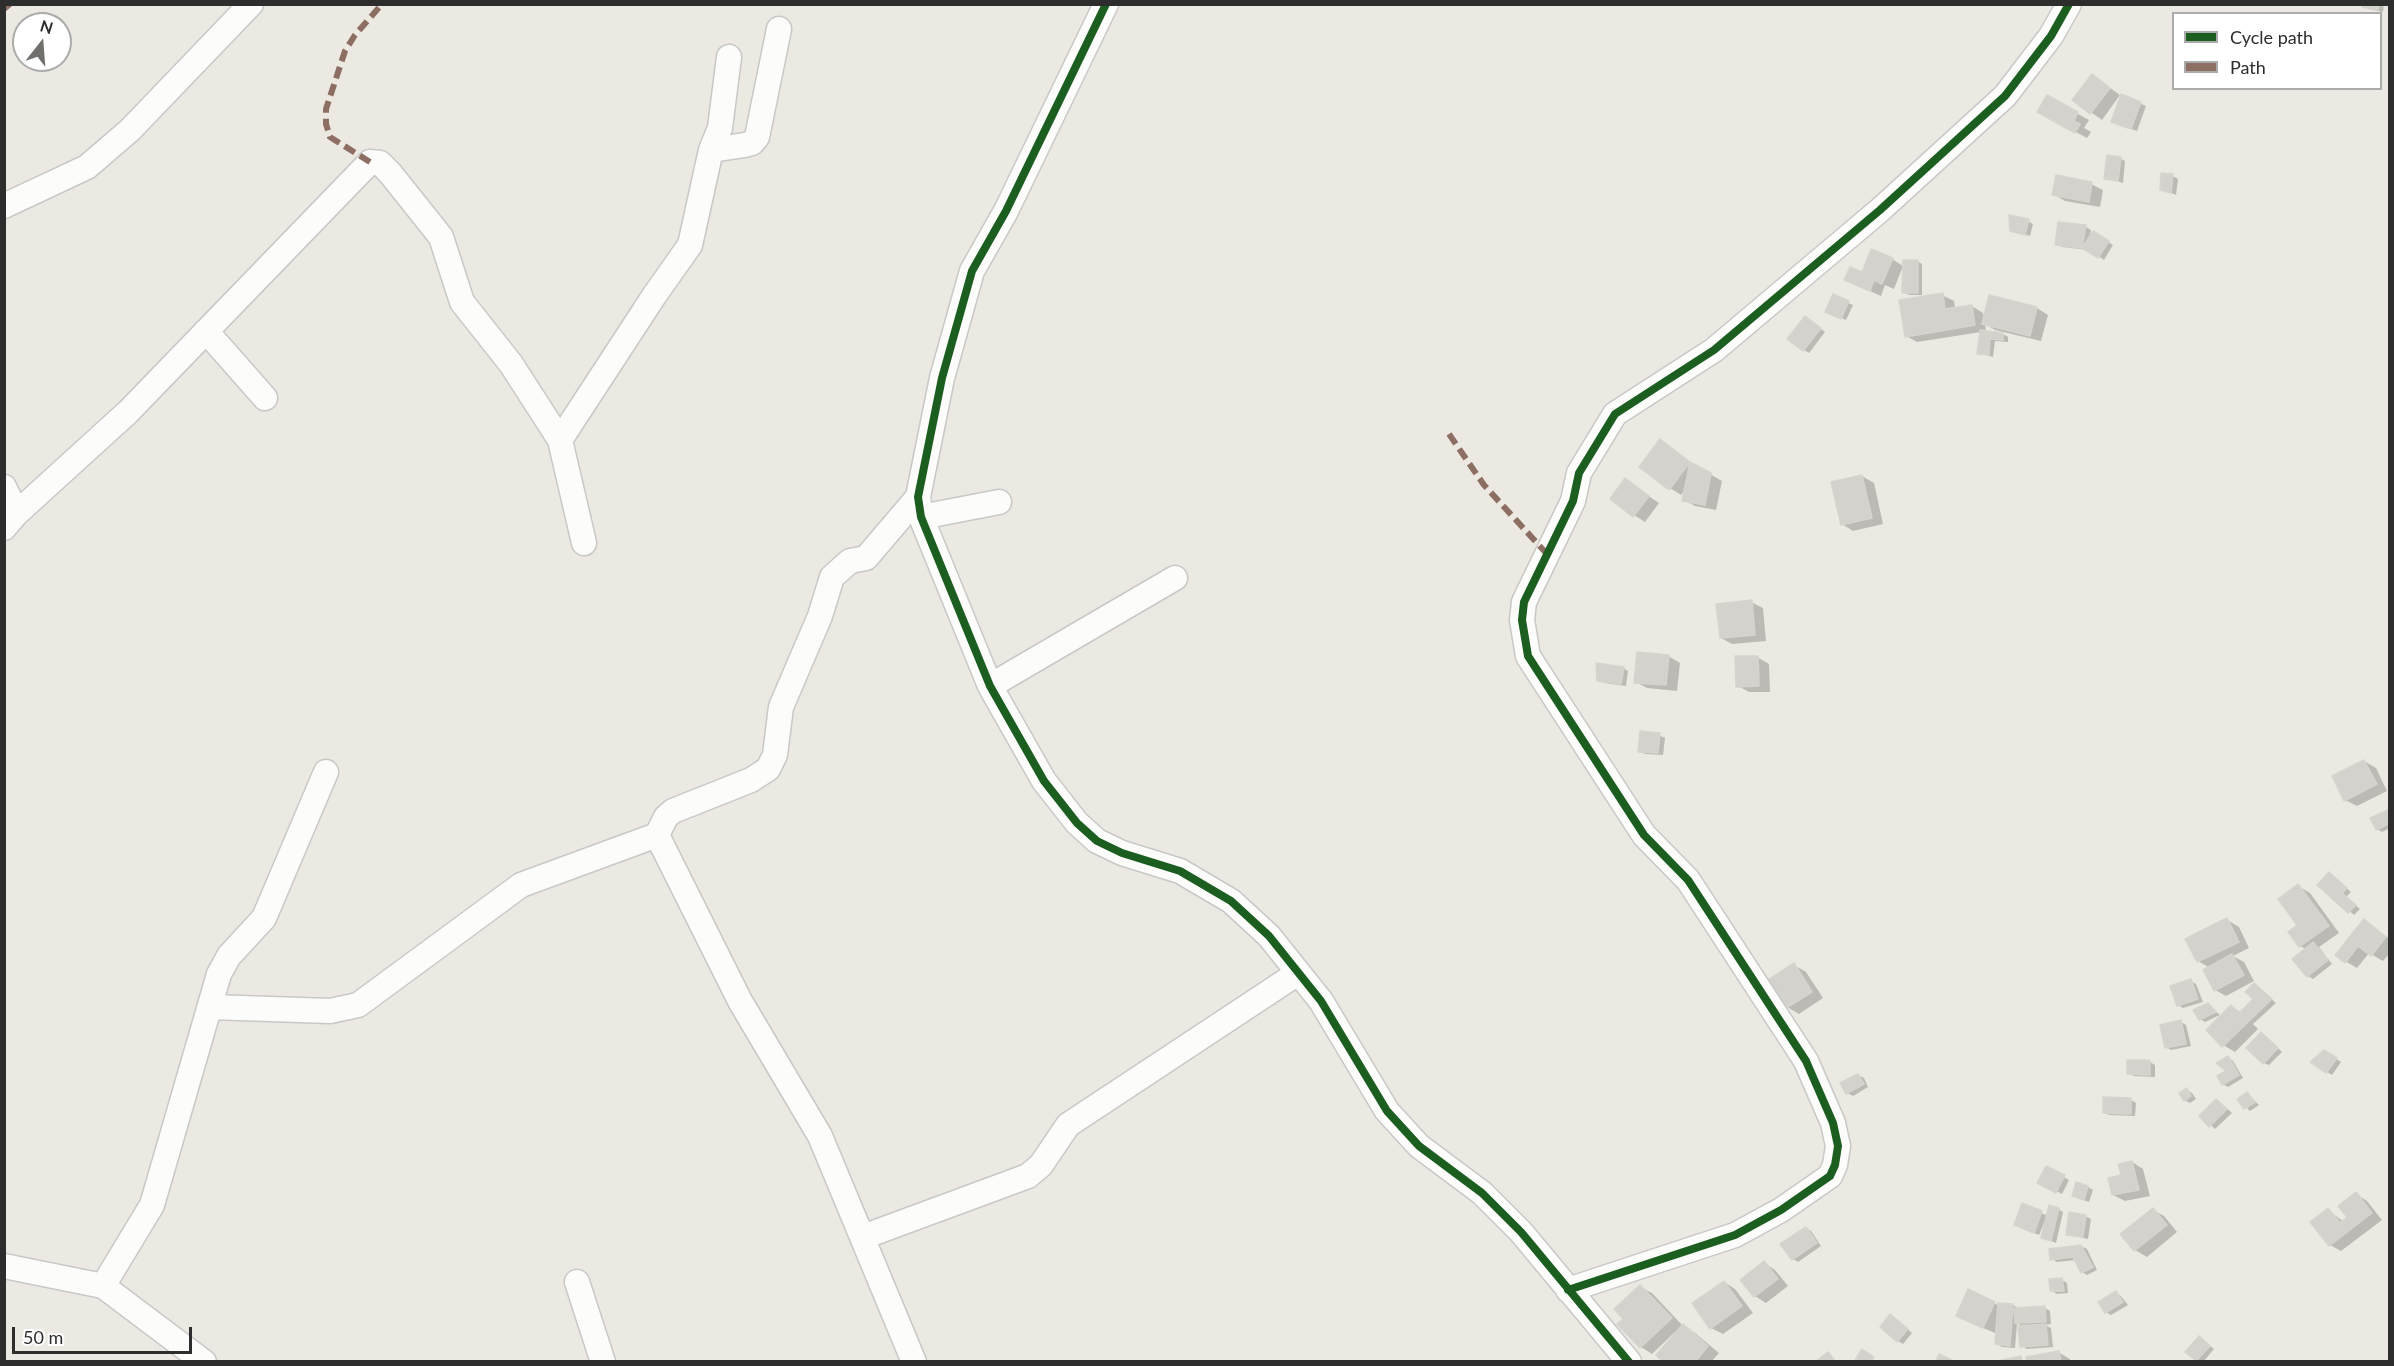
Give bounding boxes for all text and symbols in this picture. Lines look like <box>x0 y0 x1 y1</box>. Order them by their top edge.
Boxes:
north arrow <box>12 12 72 72</box>
legend <box>2172 12 2382 90</box>
text: N <box>38 15 55 37</box>
text: Cycle path <box>2230 26 2313 48</box>
text: Path <box>2230 56 2266 78</box>
scale bar <box>15 1315 195 1353</box>
text: 50 m <box>23 1326 63 1348</box>

